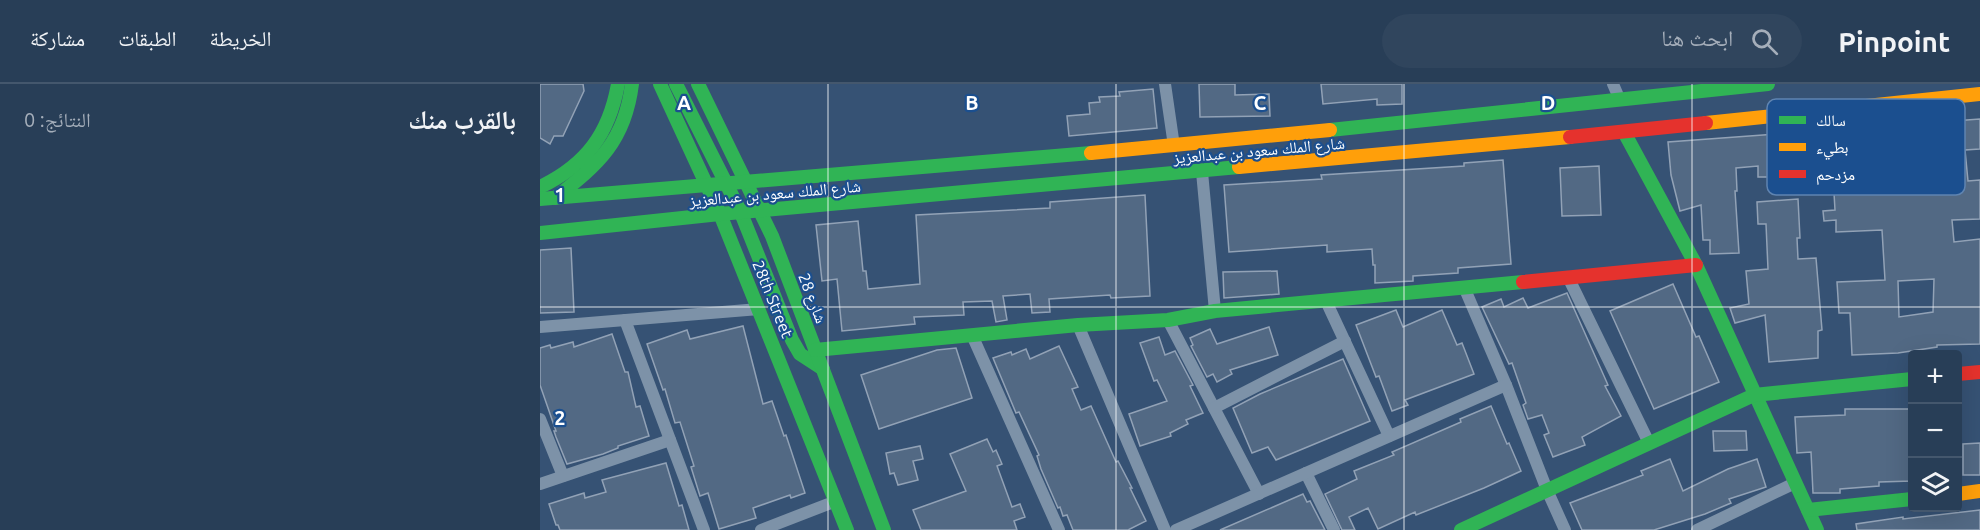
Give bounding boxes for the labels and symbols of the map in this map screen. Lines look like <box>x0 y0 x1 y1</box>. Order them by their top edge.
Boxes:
text: A <box>677 91 691 114</box>
text: B <box>965 91 979 114</box>
text: C <box>1254 91 1267 114</box>
text: D <box>1541 91 1555 114</box>
legend <box>1767 99 1965 195</box>
text: سالك <box>1816 111 1846 129</box>
street label: شارع الملك سعود بن عبدالعزيز <box>1171 134 1346 169</box>
text: بطيء <box>1816 138 1848 160</box>
text: مزدحم <box>1816 165 1855 185</box>
street label: شارع الملك سعود بن عبدالعزيز <box>687 177 862 212</box>
text: 1 <box>554 183 566 206</box>
street label: 28th Street <box>749 258 797 341</box>
street label: شارع 28 <box>793 270 831 326</box>
text: 2 <box>554 406 566 429</box>

